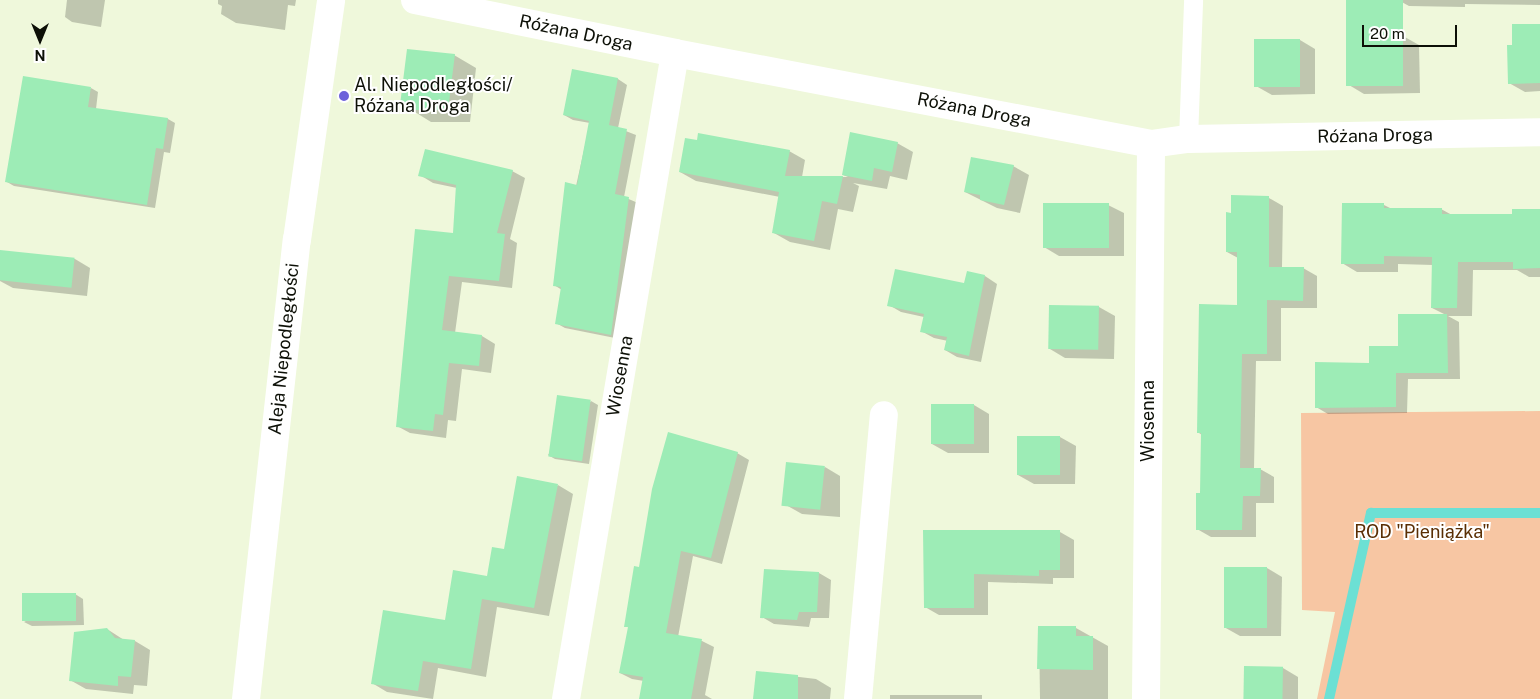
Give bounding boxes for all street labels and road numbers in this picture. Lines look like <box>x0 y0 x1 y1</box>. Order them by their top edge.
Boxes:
street label: Różana Droga <box>517 10 635 56</box>
street label: Różana Droga <box>915 88 1033 132</box>
street label: Różana Droga <box>1317 124 1433 148</box>
street label: Aleja Niepodległości <box>264 262 304 436</box>
street label: Wiosenna <box>602 334 638 418</box>
street label: Wiosenna <box>1137 380 1159 462</box>

